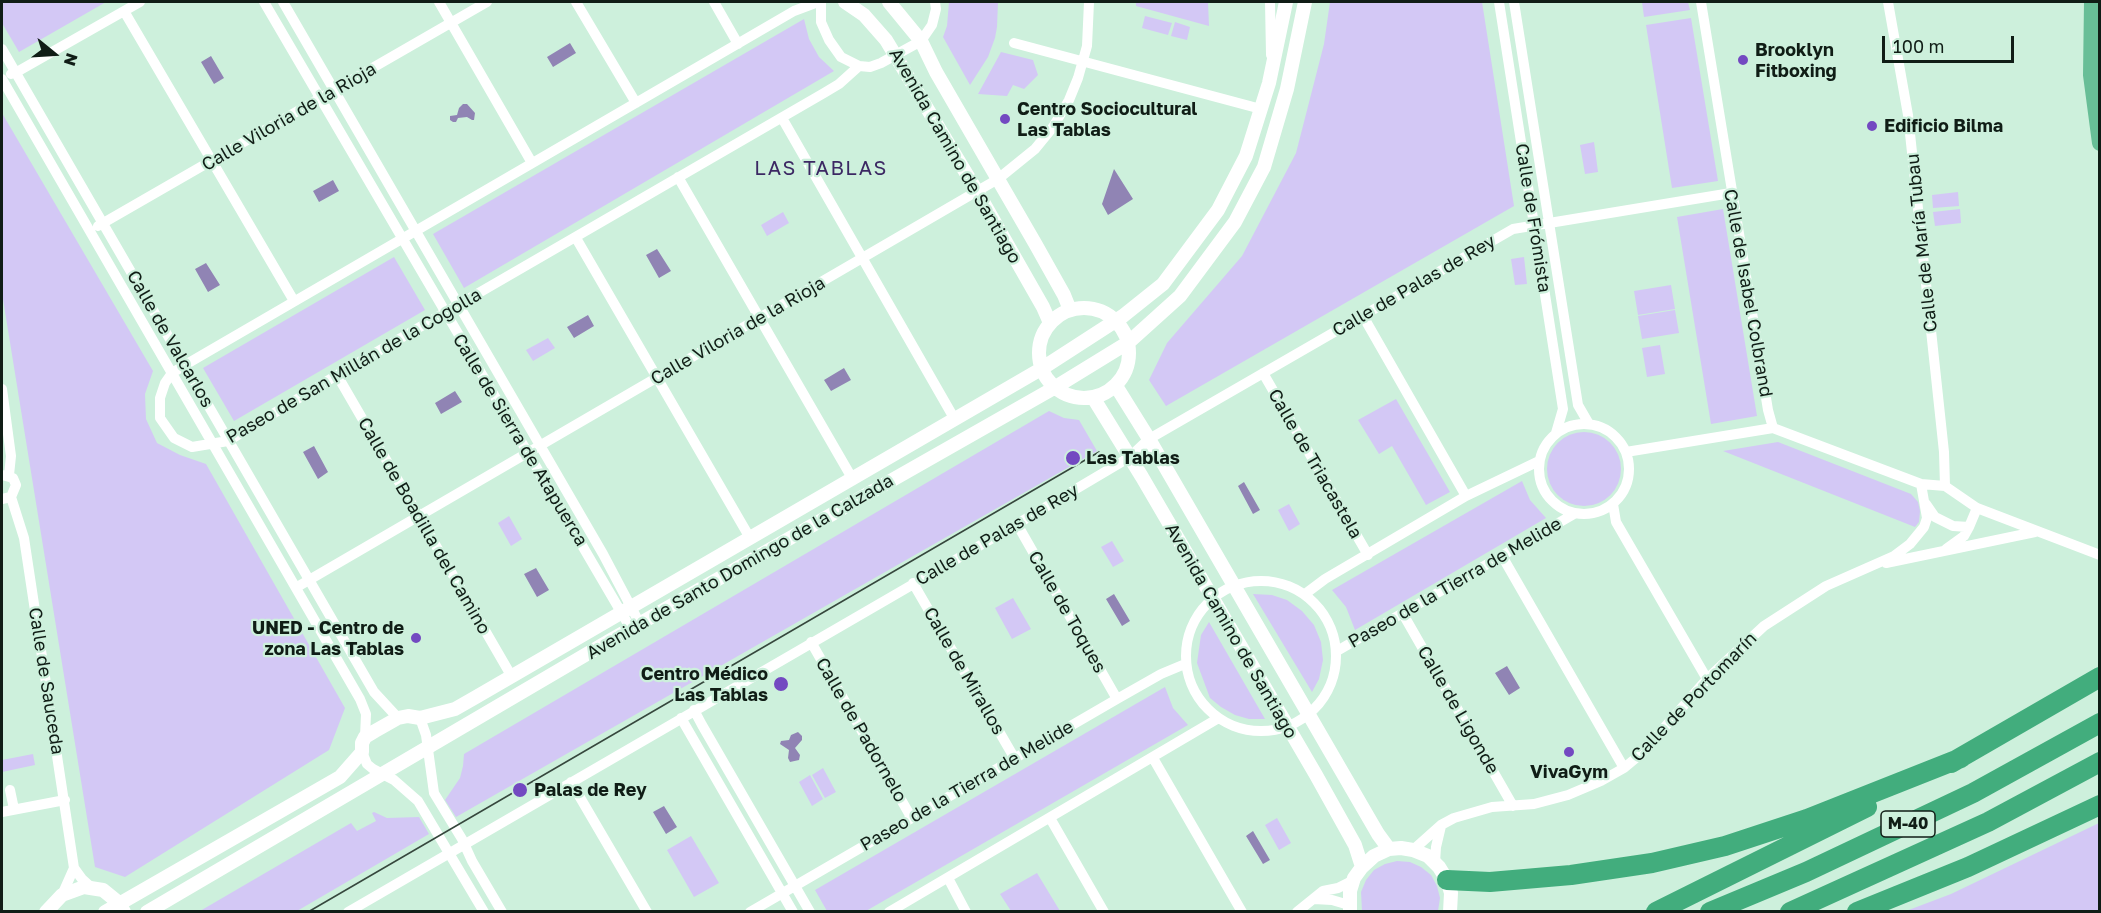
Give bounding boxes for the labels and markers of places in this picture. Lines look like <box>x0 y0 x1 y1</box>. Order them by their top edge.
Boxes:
place label: Brooklyn Fitboxing <box>1755 39 1837 82</box>
marker: Brooklyn Fitboxing <box>1736 53 1750 67</box>
place label: Centro Sociocultural Las Tablas <box>1017 98 1197 140</box>
marker: Centro Sociocultural Las Tablas <box>998 112 1012 126</box>
place label: Edificio Bilma <box>1884 115 2003 137</box>
marker: Edificio Bilma <box>1865 119 1879 133</box>
place label: Las Tablas <box>1086 447 1180 469</box>
marker: Las Tablas <box>1064 449 1082 467</box>
place label: UNED - Centro de zona Las Tablas <box>252 617 404 660</box>
marker: UNED - Centro de zona Las Tablas <box>409 631 423 645</box>
place label: Centro Médico Las Tablas <box>641 663 768 706</box>
marker: Centro Médico Las Tablas <box>772 675 790 693</box>
marker: VivaGym <box>1562 745 1576 759</box>
place label: VivaGym <box>1530 761 1608 783</box>
place label: Palas de Rey <box>534 779 647 801</box>
marker: Palas de Rey <box>511 781 529 799</box>

